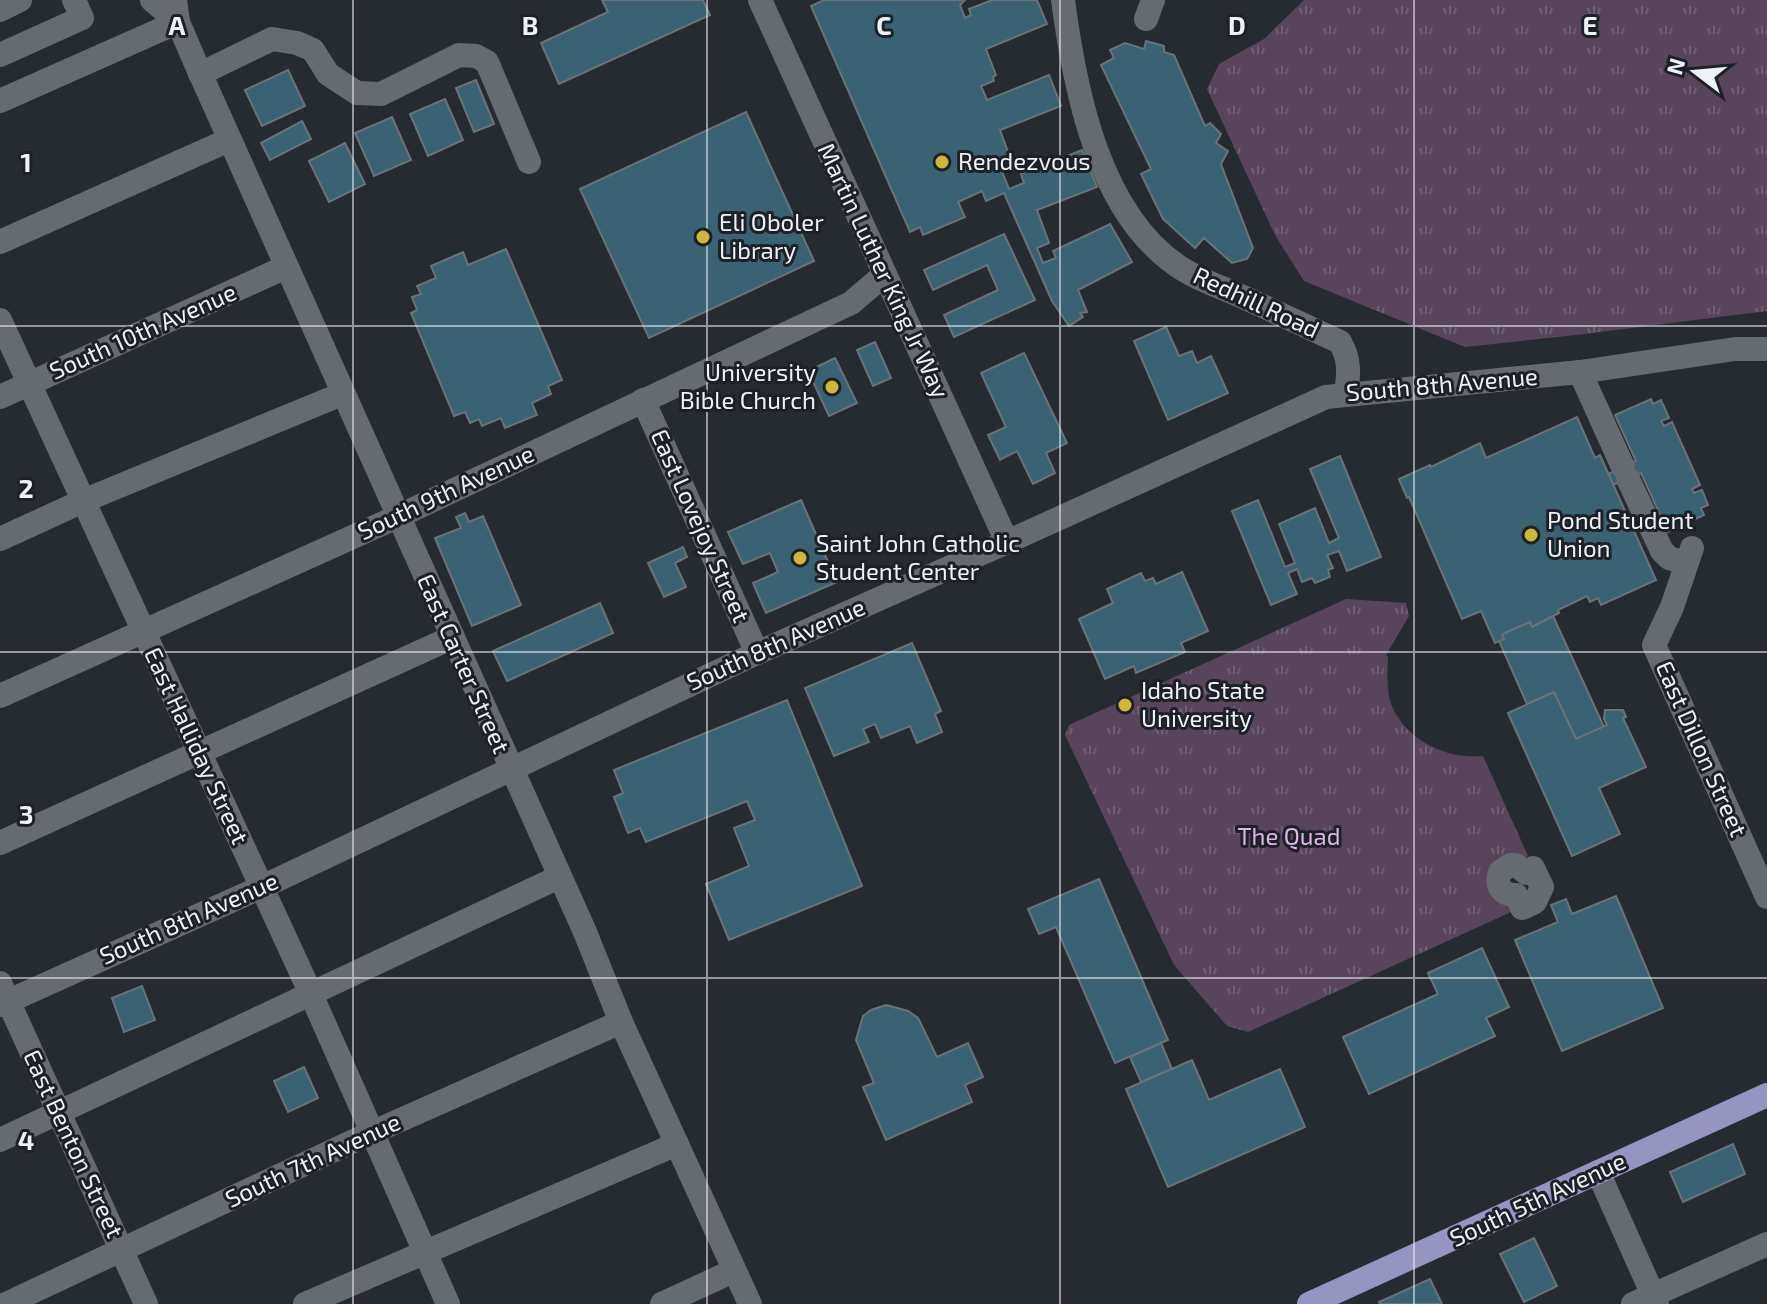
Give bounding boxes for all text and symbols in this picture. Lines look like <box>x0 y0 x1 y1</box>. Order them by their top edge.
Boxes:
text: A <box>169 9 186 40</box>
text: B <box>522 9 538 40</box>
text: C <box>876 9 892 40</box>
text: D <box>1228 9 1246 40</box>
text: E <box>1582 9 1598 40</box>
north arrow <box>1655 32 1735 112</box>
text: N <box>1660 55 1689 77</box>
street label: Martin Luther King Jr Way <box>813 138 956 403</box>
text: 1 <box>20 146 32 177</box>
place label: Rendezvous <box>958 146 1091 175</box>
marker: Rendezvous <box>933 153 951 171</box>
place label: Eli Oboler Library <box>719 207 824 264</box>
marker: Eli Oboler Library <box>694 228 712 246</box>
street label: Redhill Road <box>1189 260 1324 343</box>
street label: South 10th Avenue <box>44 276 240 385</box>
place label: University Bible Church <box>680 357 816 414</box>
street label: South 8th Avenue <box>1345 361 1539 406</box>
marker: University Bible Church <box>823 378 841 396</box>
street label: East Lovejoy Street <box>646 424 757 626</box>
street label: South 9th Avenue <box>353 438 538 545</box>
text: 2 <box>18 472 34 503</box>
place label: Pond Student Union <box>1547 505 1694 562</box>
marker: Pond Student Union <box>1522 526 1540 544</box>
place label: Saint John Catholic Student Center <box>816 528 1020 585</box>
marker: Saint John Catholic Student Center <box>791 549 809 567</box>
street label: East Carter Street <box>412 569 517 757</box>
street label: South 8th Avenue <box>682 591 869 696</box>
street label: East Halliday Street <box>139 642 256 848</box>
street label: East Dillon Street <box>1651 656 1754 841</box>
place label: Idaho State University <box>1141 675 1265 732</box>
marker: Idaho State University <box>1116 696 1134 714</box>
text: 3 <box>19 798 33 829</box>
park label: The Quad <box>1238 821 1340 850</box>
street label: South 8th Avenue <box>95 865 282 970</box>
street label: East Benton Street <box>18 1045 131 1242</box>
street label: South 7th Avenue <box>220 1106 405 1213</box>
text: 4 <box>18 1124 34 1155</box>
street label: South 5th Avenue <box>1445 1145 1630 1252</box>

